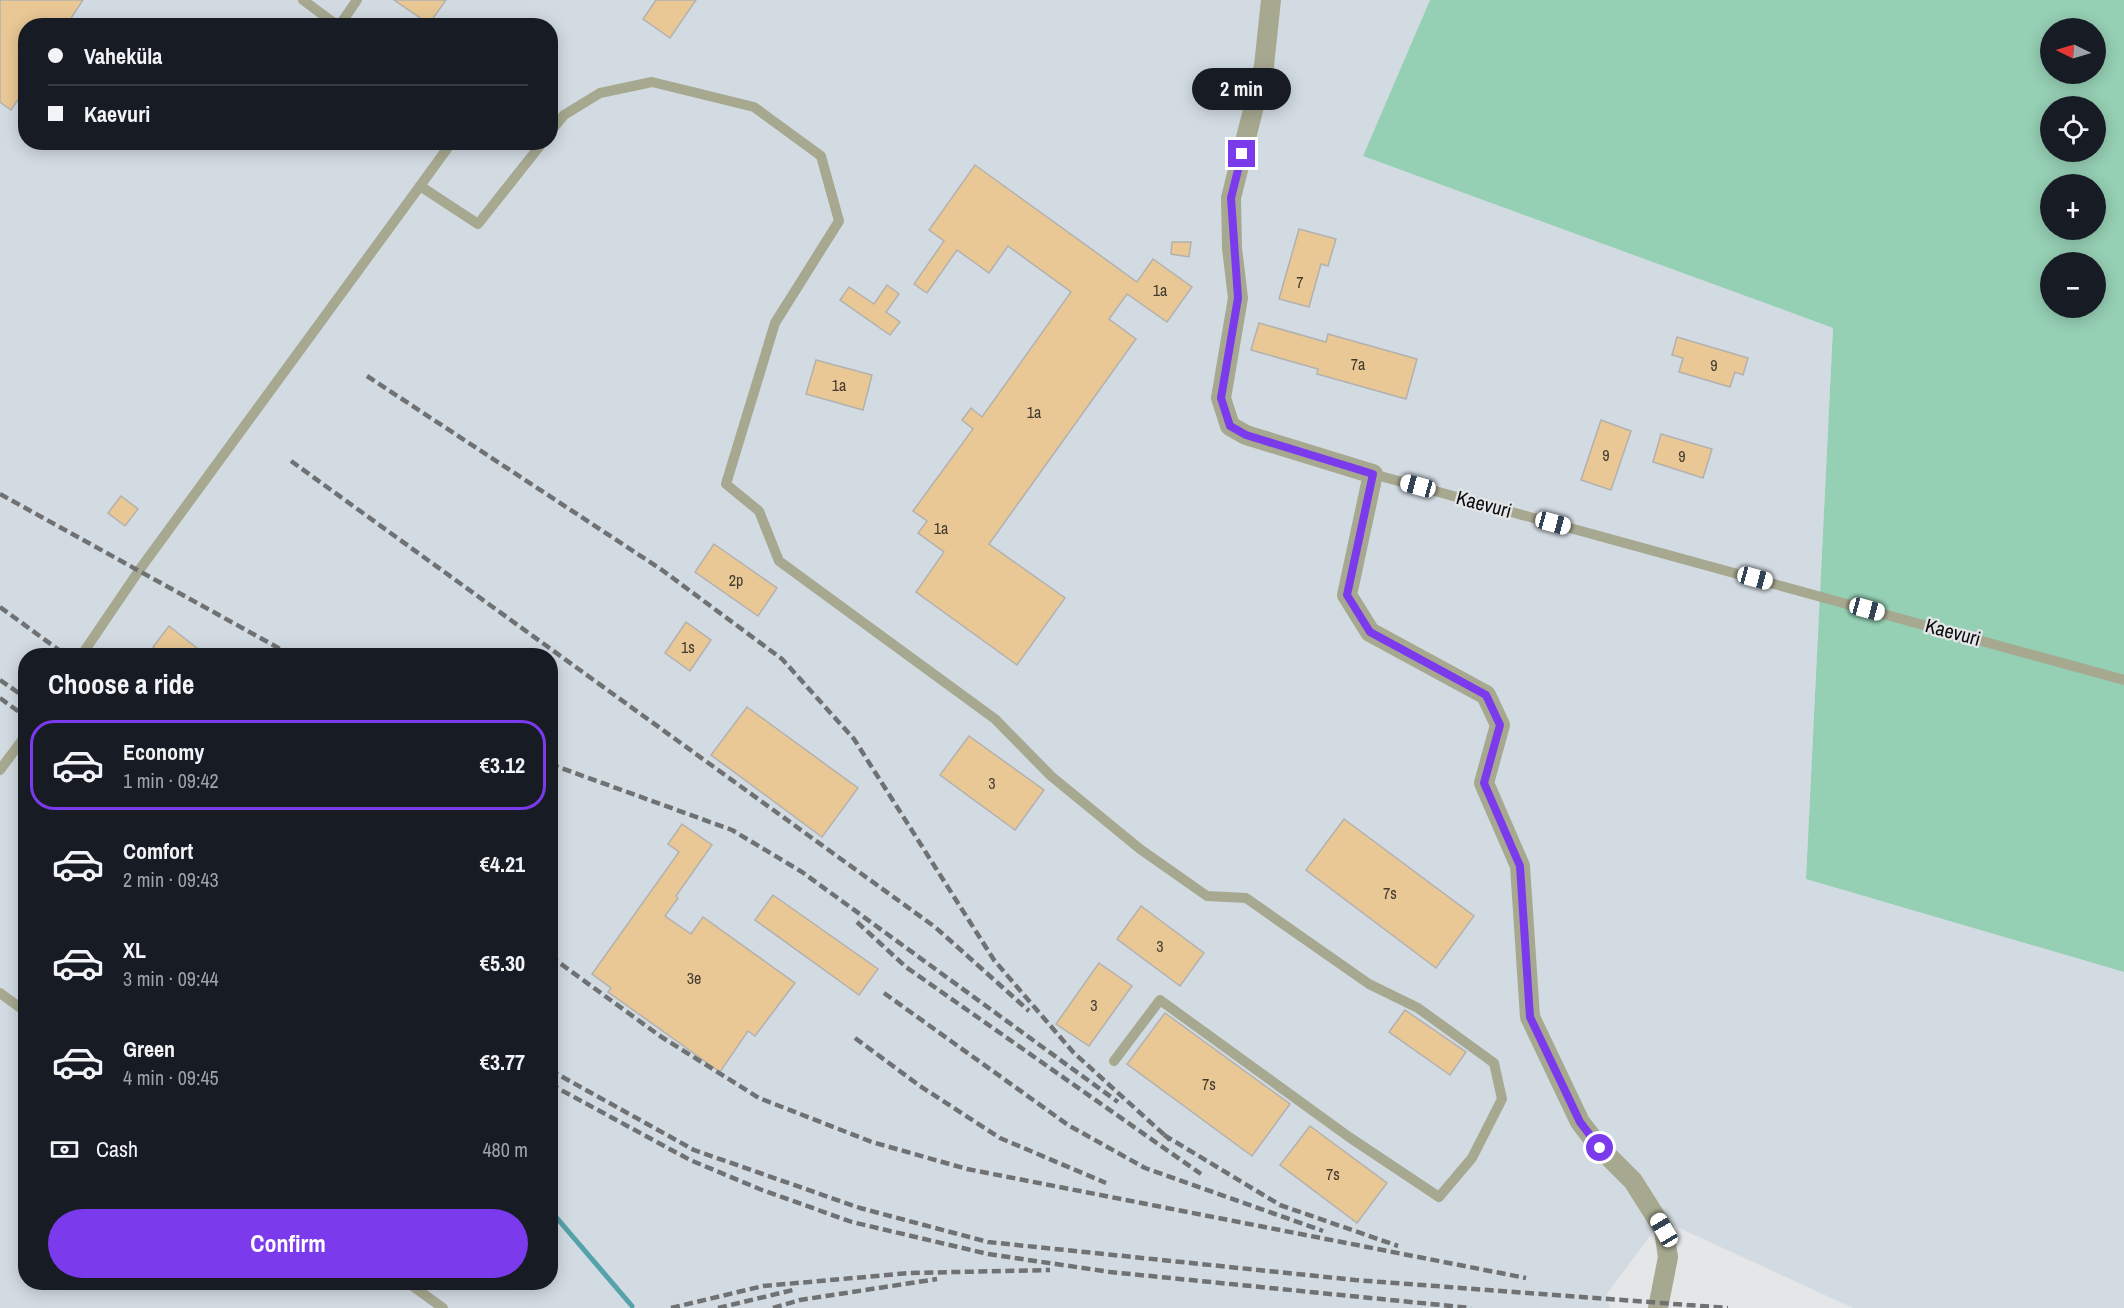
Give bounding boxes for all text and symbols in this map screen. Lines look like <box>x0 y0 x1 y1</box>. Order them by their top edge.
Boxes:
north arrow <box>2040 18 2106 84</box>
map controls <box>2040 18 2106 318</box>
text: Vaheküla <box>84 41 162 71</box>
callout: 2 min <box>1192 67 1292 109</box>
text: 2 min <box>1220 75 1263 102</box>
button: locate <box>2040 96 2106 162</box>
text: Kaevuri <box>84 99 150 129</box>
route end <box>1228 140 1255 167</box>
button: + <box>2040 174 2106 240</box>
button: − <box>2040 252 2106 318</box>
house number: 7 <box>1296 271 1304 293</box>
house number: 1a <box>1153 279 1168 301</box>
house number: 7a <box>1351 353 1366 375</box>
house number: 9 <box>1710 354 1718 376</box>
house number: 1a <box>832 374 847 396</box>
house number: 1a <box>1027 401 1042 423</box>
house number: 9 <box>1602 444 1610 466</box>
house number: 9 <box>1678 445 1686 467</box>
car <box>1398 473 1438 499</box>
street label: Kaevuri <box>1453 483 1515 524</box>
car <box>1533 510 1573 536</box>
house number: 1a <box>934 517 949 539</box>
car <box>1735 565 1775 591</box>
house number: 2p <box>729 569 743 591</box>
car <box>1847 596 1887 622</box>
street label: Kaevuri <box>1922 611 1984 652</box>
house number: 1s <box>681 636 695 658</box>
text: Choose a ride <box>48 666 194 702</box>
text: Economy <box>123 737 204 767</box>
icon: car <box>51 738 105 792</box>
text: €3.12 <box>480 750 525 780</box>
text: 1 min · 09:42 <box>123 767 219 794</box>
house number: 3 <box>988 772 996 794</box>
text: Comfort <box>123 836 193 866</box>
icon: car <box>51 837 105 891</box>
text: €4.21 <box>480 849 525 879</box>
text: 2 min · 09:43 <box>123 866 219 893</box>
house number: 7s <box>1383 882 1397 904</box>
text: XL <box>123 935 146 965</box>
house number: 3 <box>1156 935 1164 957</box>
icon: car <box>51 936 105 990</box>
text: €5.30 <box>480 948 525 978</box>
text: 3 min · 09:44 <box>123 965 219 992</box>
house number: 3e <box>687 967 701 989</box>
house number: 3 <box>1090 994 1098 1016</box>
text: Green <box>123 1034 175 1064</box>
icon: car <box>51 1035 105 1089</box>
text: €3.77 <box>480 1047 525 1077</box>
text: 4 min · 09:45 <box>123 1064 219 1091</box>
house number: 7s <box>1202 1073 1216 1095</box>
icon: cash <box>48 1133 81 1166</box>
text: Cash <box>96 1134 138 1164</box>
route start <box>1586 1134 1613 1161</box>
text: 480 m <box>482 1136 528 1163</box>
house number: 7s <box>1326 1163 1340 1185</box>
button: Confirm <box>48 1209 528 1278</box>
car <box>1647 1210 1681 1250</box>

